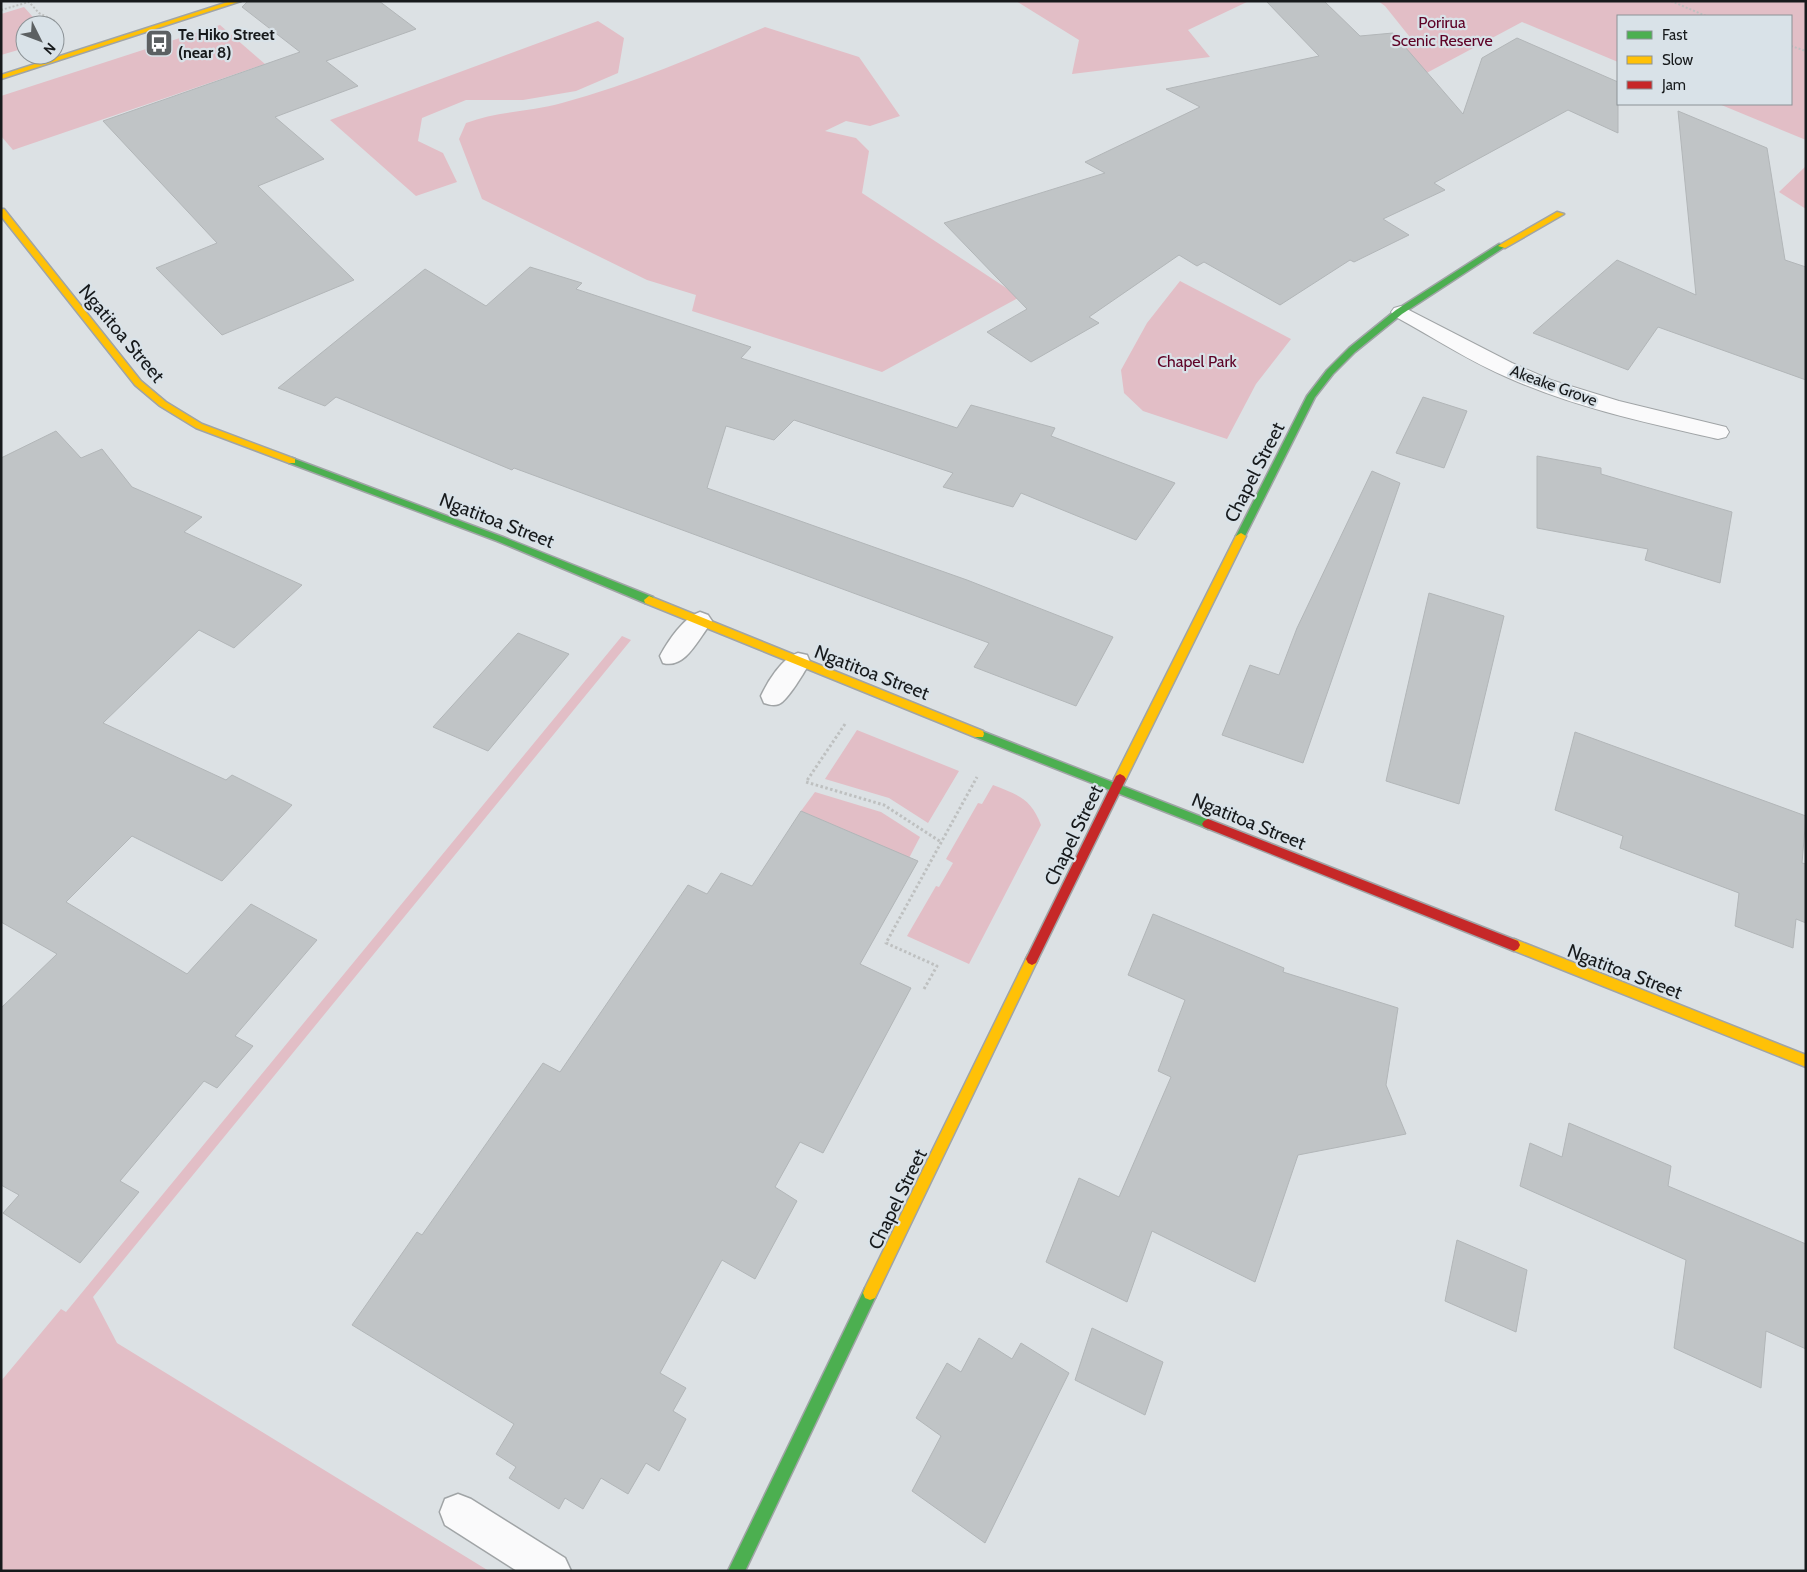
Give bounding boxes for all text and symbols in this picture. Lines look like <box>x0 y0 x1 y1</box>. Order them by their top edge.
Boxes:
park label: Porirua Scenic Reserve <box>1391 13 1493 50</box>
north arrow <box>15 15 65 65</box>
legend <box>1617 15 1792 105</box>
place label: Te Hiko Street (near 8) <box>178 25 275 62</box>
text: Fast <box>1662 26 1687 44</box>
bus stop icon: Te Hiko Street (near 8) <box>144 28 174 58</box>
text: N <box>40 39 60 58</box>
text: Slow <box>1662 51 1693 69</box>
text: Jam <box>1661 76 1686 94</box>
street label: Ngatitoa Street <box>74 280 170 387</box>
park label: Chapel Park <box>1157 352 1238 371</box>
street label: Akeake Grove <box>1508 361 1600 410</box>
street label: Chapel Street <box>1219 418 1290 526</box>
street label: Ngatitoa Street <box>436 488 558 553</box>
street label: Ngatitoa Street <box>811 640 933 705</box>
street label: Chapel Street <box>1039 781 1108 889</box>
street label: Ngatitoa Street <box>1188 788 1310 855</box>
street label: Ngatitoa Street <box>1564 939 1686 1004</box>
street label: Chapel Street <box>863 1145 932 1253</box>

